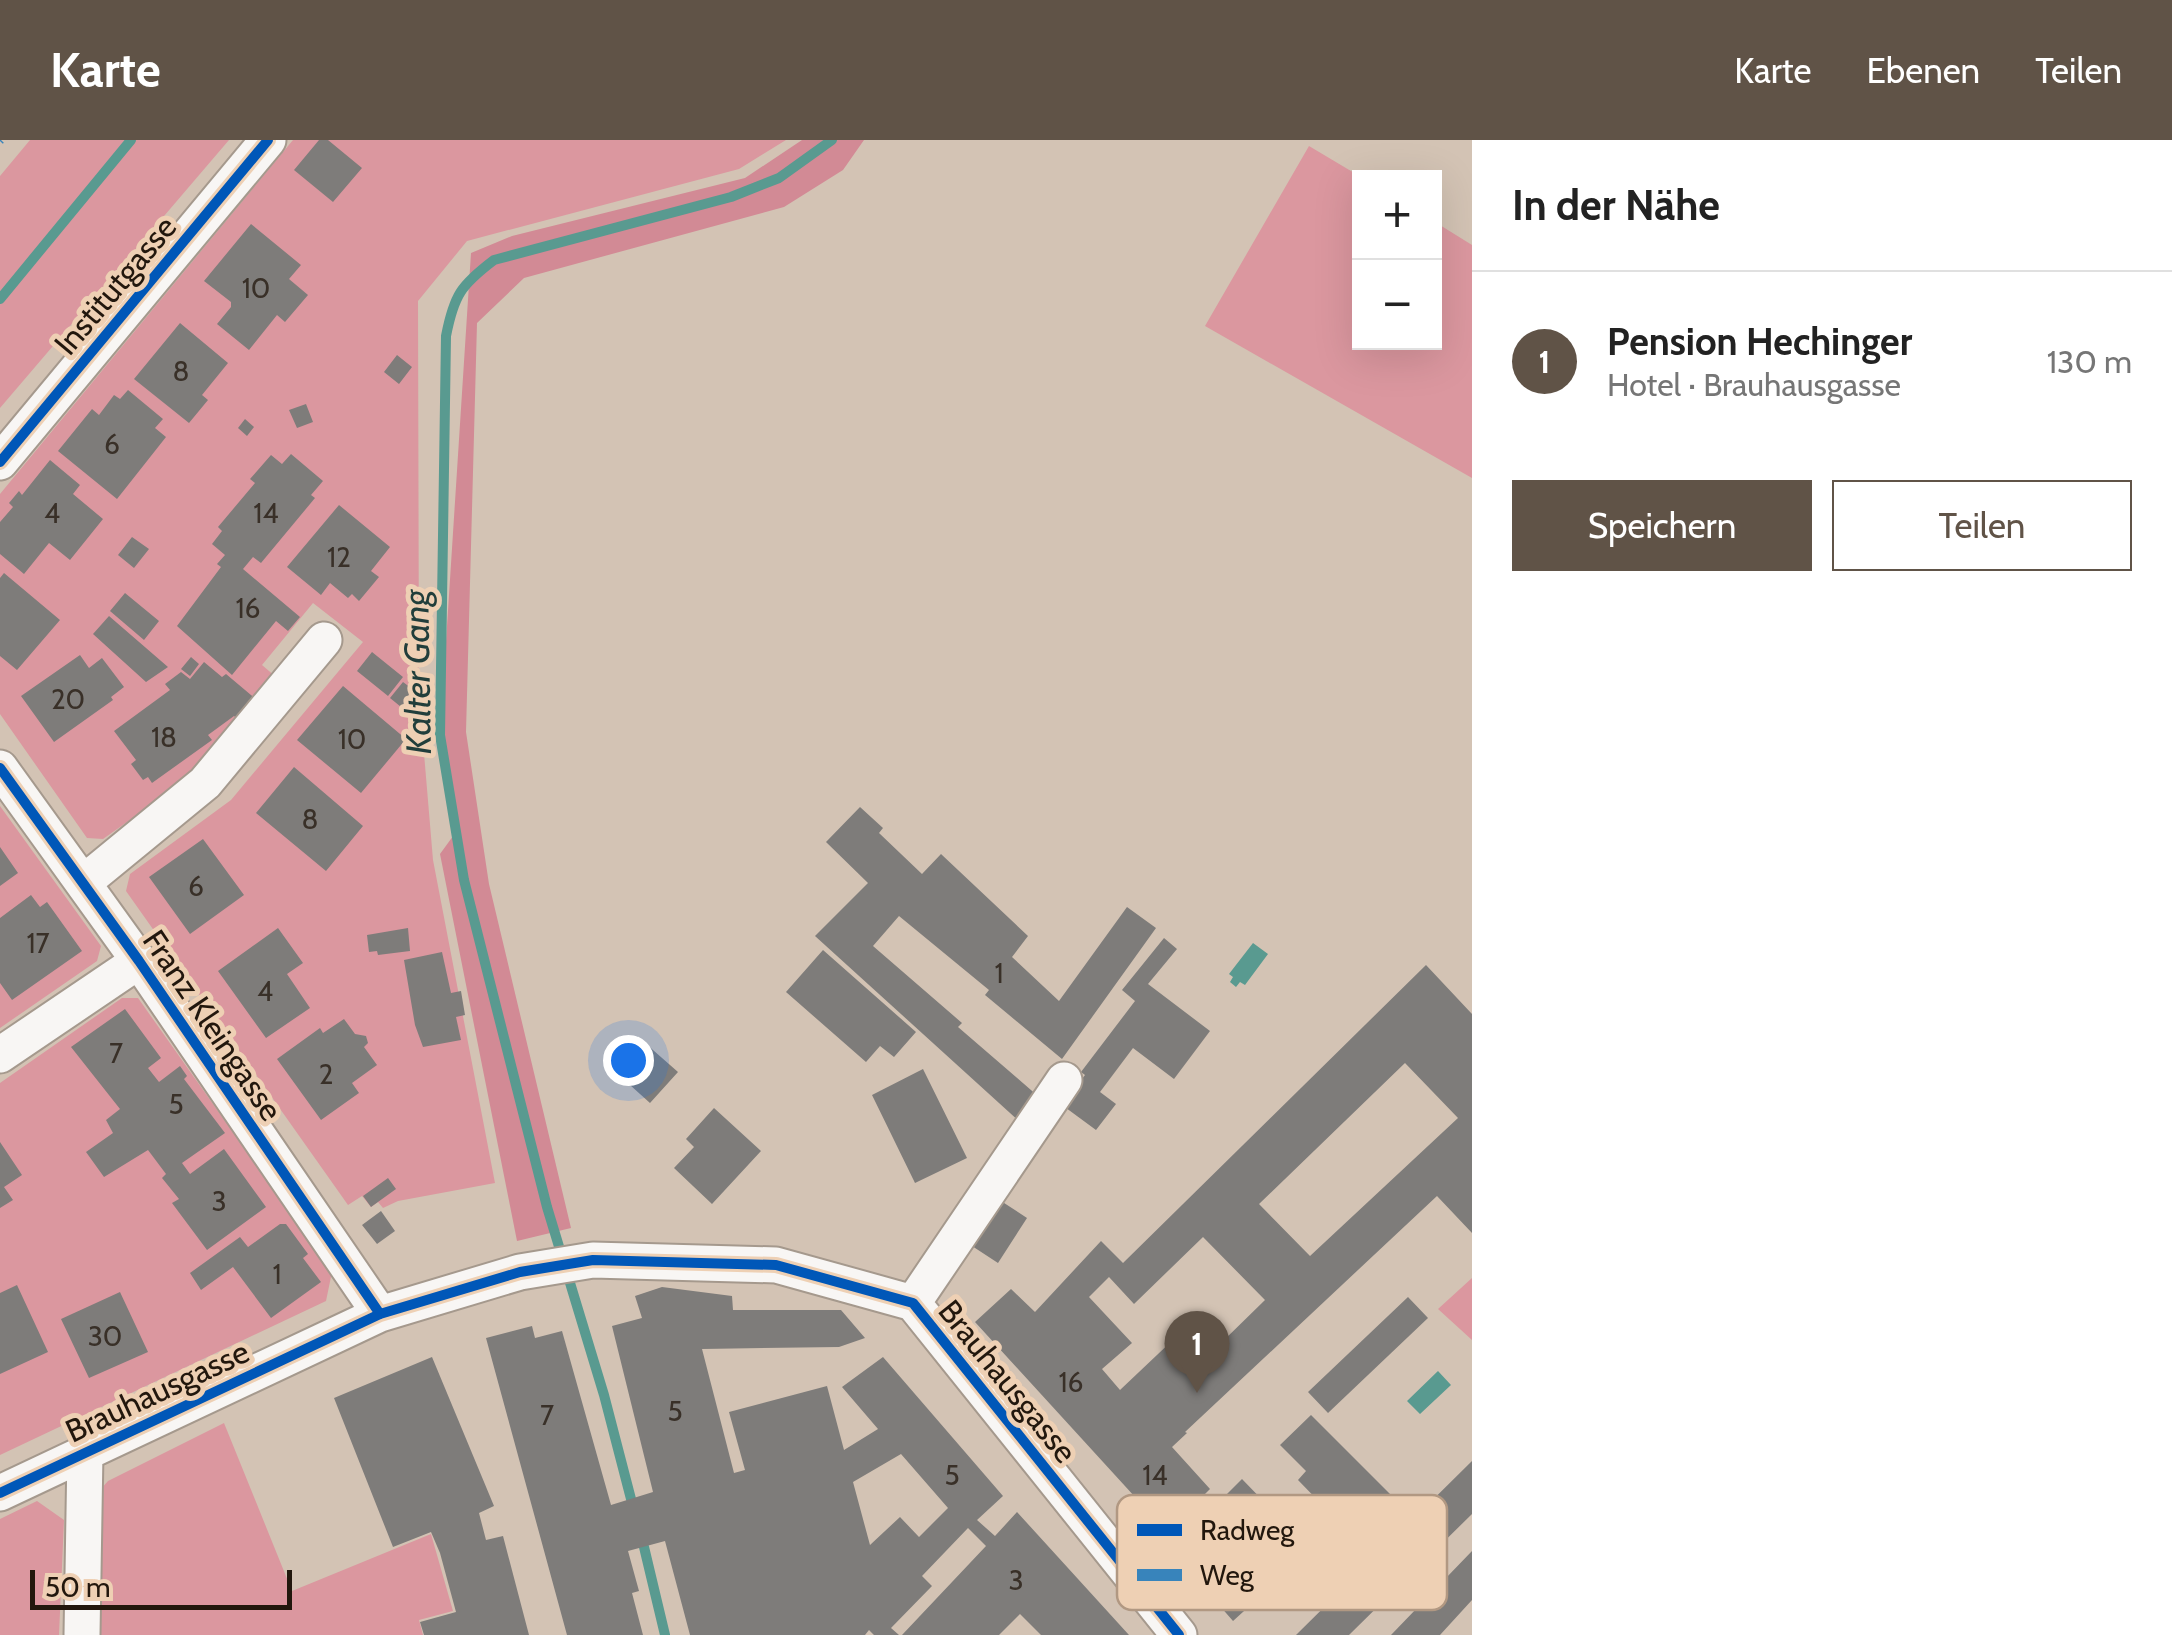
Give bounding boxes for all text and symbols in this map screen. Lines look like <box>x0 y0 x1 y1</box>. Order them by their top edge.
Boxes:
text: Karte <box>50 41 161 99</box>
text: Karte <box>1734 49 1811 92</box>
text: Ebenen <box>1866 49 1980 92</box>
text: Teilen <box>2035 49 2122 92</box>
map controls <box>1352 170 1442 350</box>
button: + <box>1352 170 1442 260</box>
text: In der Nähe <box>1512 179 1720 231</box>
street label: Institutgasse <box>46 208 184 362</box>
button: − <box>1352 260 1442 350</box>
house number: 10 <box>242 271 270 305</box>
text: Pension Hechinger <box>1607 318 1912 365</box>
text: 1 <box>1539 342 1550 381</box>
text: 130 m <box>2047 342 2132 381</box>
house number: 8 <box>173 354 189 388</box>
text: Hotel · Brauhausgasse <box>1607 365 1901 404</box>
house number: 6 <box>104 427 120 461</box>
button: Speichern <box>1512 480 1812 571</box>
button: Teilen <box>1832 480 2132 571</box>
house number: 4 <box>44 496 60 530</box>
house number: 14 <box>253 496 279 530</box>
house number: 12 <box>327 540 351 574</box>
water label: Kalter Gang <box>394 588 440 755</box>
house number: 16 <box>235 591 261 625</box>
house number: 20 <box>51 682 85 716</box>
house number: 18 <box>151 720 177 754</box>
house number: 10 <box>338 722 366 756</box>
house number: 8 <box>302 802 318 836</box>
house number: 6 <box>188 869 204 903</box>
street label: Franz Kleingasse <box>135 922 291 1128</box>
house number: 17 <box>26 926 50 960</box>
house number: 1 <box>994 956 1004 990</box>
house number: 4 <box>257 974 273 1008</box>
your location <box>603 1035 654 1086</box>
house number: 7 <box>109 1036 123 1070</box>
house number: 2 <box>319 1057 333 1091</box>
house number: 5 <box>168 1087 184 1121</box>
house number: 3 <box>211 1184 227 1218</box>
house number: 1 <box>272 1257 282 1291</box>
street label: Brauhausgasse <box>931 1292 1085 1470</box>
pin: 1 <box>1164 1310 1230 1393</box>
house number: 30 <box>88 1319 122 1353</box>
street label: Brauhausgasse <box>59 1332 255 1450</box>
house number: 16 <box>1058 1365 1084 1399</box>
house number: 5 <box>667 1394 683 1428</box>
house number: 7 <box>540 1398 554 1432</box>
house number: 5 <box>944 1458 960 1492</box>
house number: 14 <box>1142 1458 1168 1492</box>
legend <box>1117 1495 1447 1610</box>
text: Radweg <box>1200 1513 1295 1547</box>
text: Weg <box>1200 1558 1255 1592</box>
house number: 3 <box>1008 1563 1024 1597</box>
scale bar <box>30 1565 292 1610</box>
text: 50 m <box>45 1570 111 1604</box>

